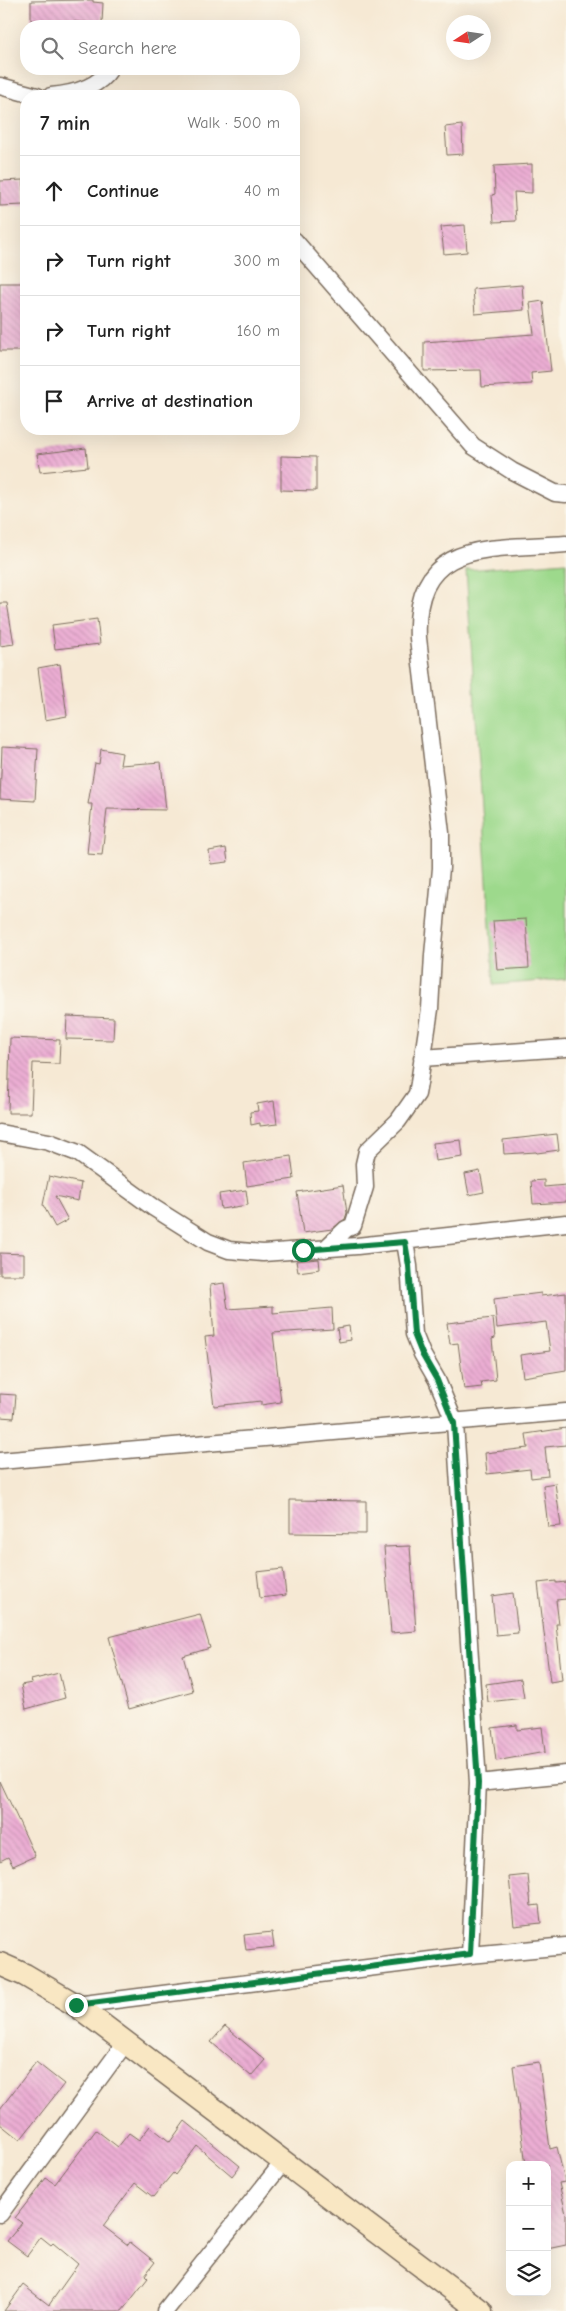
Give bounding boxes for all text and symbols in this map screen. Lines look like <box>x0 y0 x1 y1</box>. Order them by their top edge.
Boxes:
north arrow <box>446 15 491 60</box>
search box <box>20 20 300 75</box>
icon: search <box>38 34 66 62</box>
text: Search here <box>78 37 177 59</box>
text: 7 min <box>40 111 90 135</box>
text: Walk · 500 m <box>187 114 280 132</box>
icon: ahead <box>40 177 68 205</box>
text: Continue <box>87 180 159 202</box>
text: 40 m <box>244 182 280 200</box>
icon: right <box>40 247 68 275</box>
text: Turn right <box>87 250 171 272</box>
text: 300 m <box>234 252 280 270</box>
icon: right <box>40 317 68 345</box>
text: Turn right <box>87 320 171 342</box>
text: 160 m <box>237 322 280 340</box>
icon: arrive <box>40 387 68 415</box>
text: Arrive at destination <box>87 390 253 412</box>
route start <box>292 1239 315 1262</box>
route end <box>65 1994 88 2017</box>
map controls <box>506 2161 551 2296</box>
button: + <box>506 2161 551 2206</box>
button: − <box>506 2206 551 2251</box>
button: layers <box>506 2251 551 2296</box>

